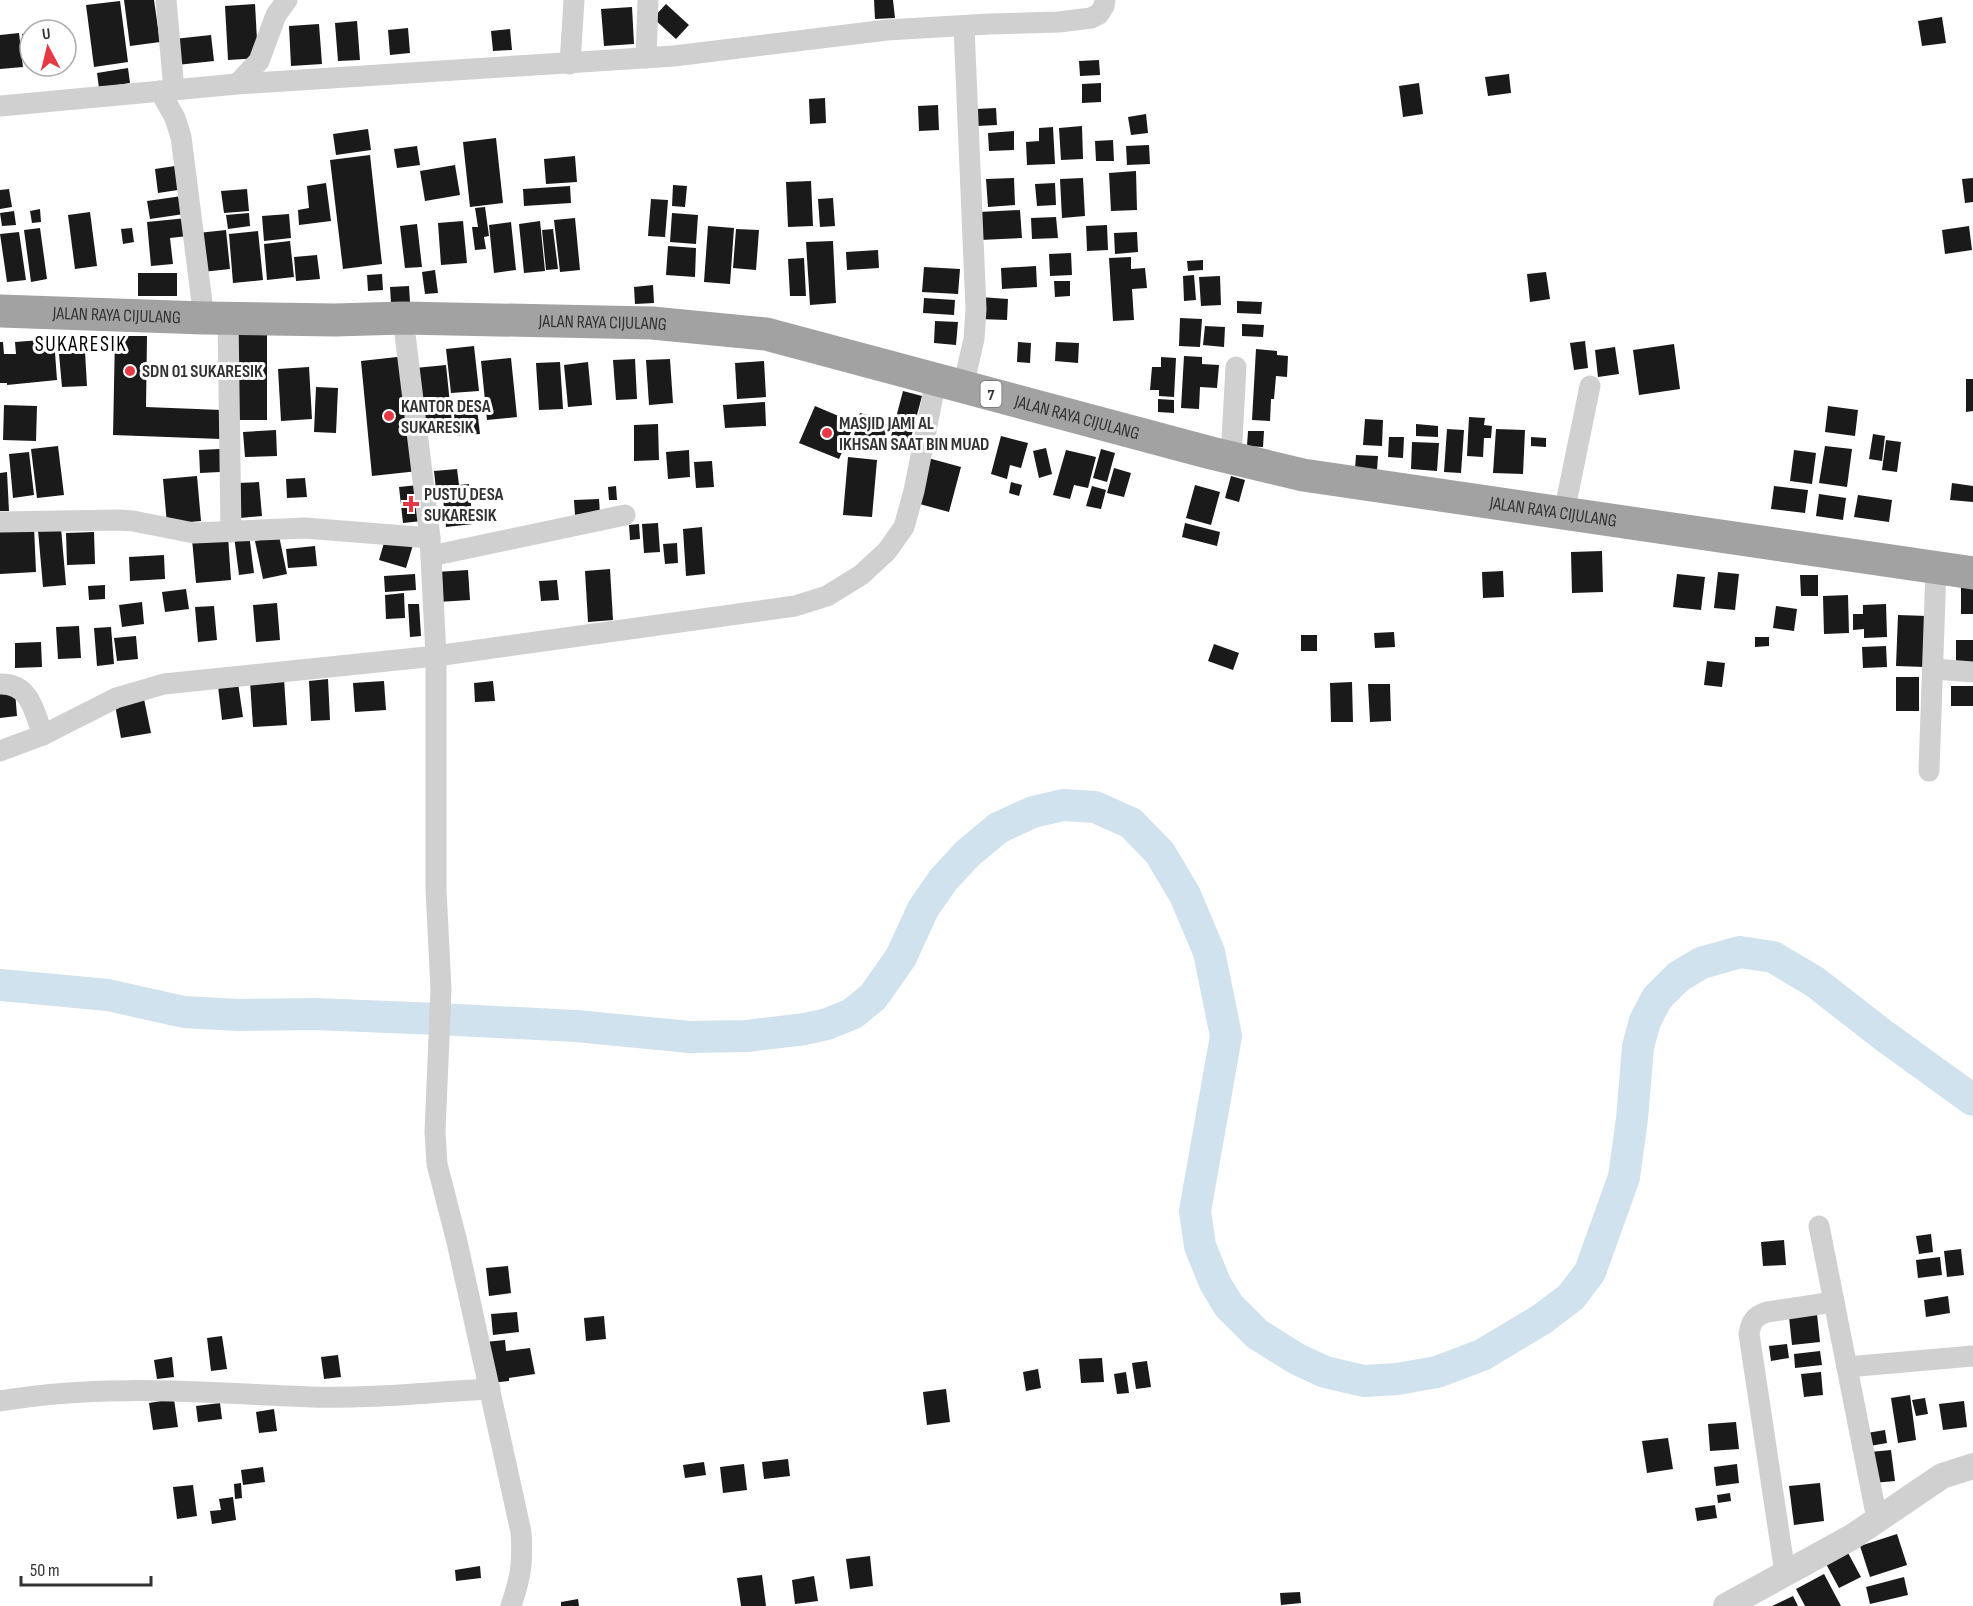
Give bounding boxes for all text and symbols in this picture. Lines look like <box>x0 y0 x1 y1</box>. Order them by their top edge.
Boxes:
north arrow <box>18 18 78 78</box>
text: U <box>41 25 52 45</box>
street label: JALAN RAYA CIJULANG <box>51 303 181 328</box>
street label: JALAN RAYA CIJULANG <box>537 311 668 335</box>
district label: SUKARESIK <box>35 332 127 357</box>
place label: SDN 01 SUKARESIK <box>142 361 263 382</box>
marker: SDN 01 SUKARESIK <box>123 364 137 378</box>
road number: 7 <box>980 381 1002 407</box>
street label: JALAN RAYA CIJULANG <box>1012 391 1142 444</box>
place label: KANTOR DESA SUKARESIK <box>401 396 491 438</box>
marker: KANTOR DESA SUKARESIK <box>382 409 396 423</box>
place label: MASJID JAMI AL IKHSAN SAAT BIN MUAD <box>839 413 989 455</box>
marker: MASJID JAMI AL IKHSAN SAAT BIN MUAD <box>820 426 834 440</box>
place label: PUSTU DESA SUKARESIK <box>424 484 504 526</box>
street label: JALAN RAYA CIJULANG <box>1487 492 1618 532</box>
marker: PUSTU DESA SUKARESIK <box>402 495 420 513</box>
scale bar <box>21 1549 152 1587</box>
text: 50 m <box>30 1560 60 1581</box>

